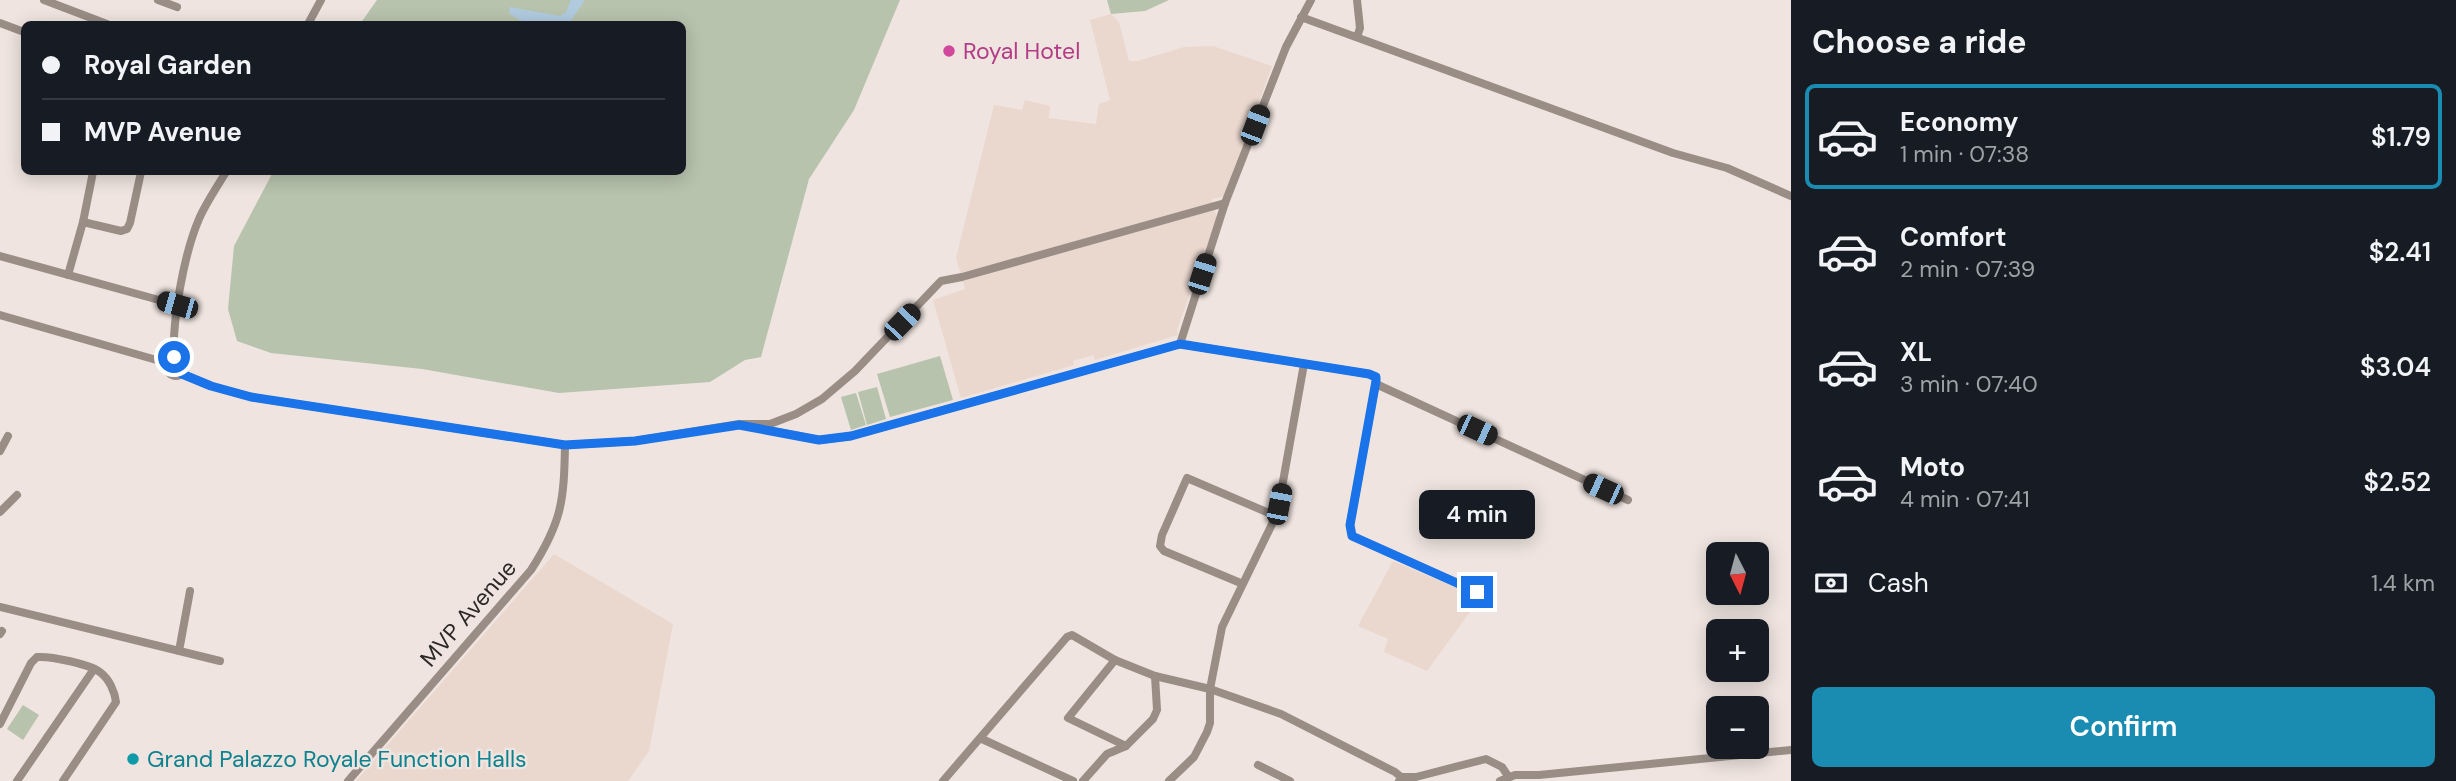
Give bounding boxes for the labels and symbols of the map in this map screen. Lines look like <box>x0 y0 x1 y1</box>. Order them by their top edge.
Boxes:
place label: Royal Hotel <box>963 36 1080 66</box>
marker: Royal Hotel <box>941 43 957 59</box>
car <box>1238 102 1273 148</box>
car <box>1186 251 1219 297</box>
car <box>154 289 201 321</box>
car <box>880 300 925 344</box>
route start <box>158 341 190 373</box>
car <box>1454 412 1501 448</box>
car <box>1580 471 1627 507</box>
car <box>1265 481 1294 527</box>
callout: 4 min <box>1419 490 1535 540</box>
north arrow <box>1706 542 1769 606</box>
street label: MVP Avenue <box>413 553 523 673</box>
route end <box>1461 576 1493 608</box>
place label: Grand Palazzo Royale Function Halls <box>147 744 527 774</box>
marker: Grand Palazzo Royale Function Halls <box>125 751 141 767</box>

